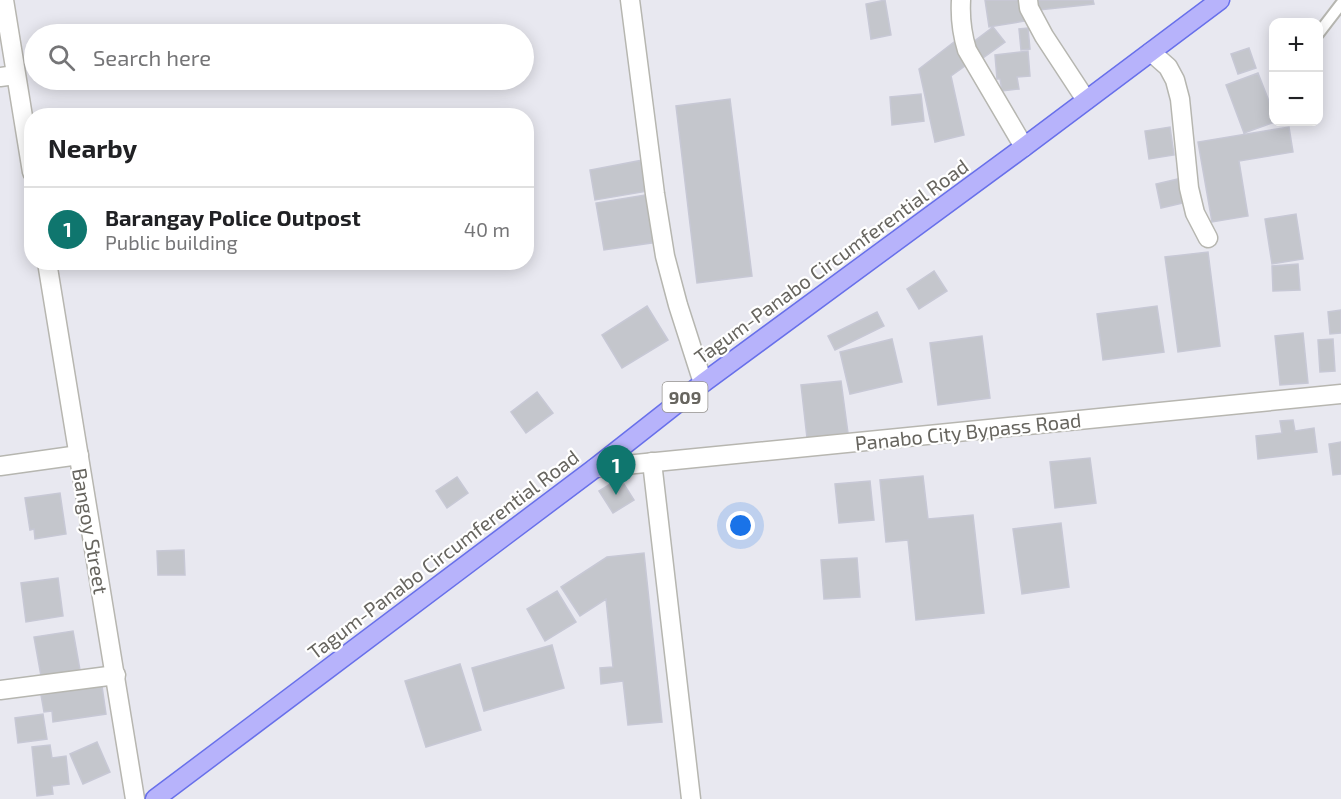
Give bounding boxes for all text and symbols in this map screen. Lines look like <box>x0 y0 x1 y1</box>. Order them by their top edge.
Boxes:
map controls <box>1269 18 1323 126</box>
button: + <box>1269 18 1323 72</box>
search box <box>24 24 534 90</box>
icon: search <box>45 41 78 74</box>
text: Search here <box>93 44 211 70</box>
button: − <box>1269 72 1323 126</box>
text: Nearby <box>48 132 137 163</box>
street label: Tagum-Panabo Circumferential Road <box>689 153 973 369</box>
text: Barangay Police Outpost <box>105 204 361 230</box>
text: 1 <box>63 217 72 241</box>
text: 40 m <box>464 217 510 241</box>
text: Public building <box>105 230 238 254</box>
road number: 909 <box>662 382 708 412</box>
street label: Panabo City Bypass Road <box>854 407 1082 455</box>
street label: Tagum-Panabo Circumferential Road <box>303 444 583 664</box>
pin: 1 <box>596 446 636 495</box>
street label: Bangoy Street <box>68 466 114 596</box>
your location <box>726 511 755 540</box>

